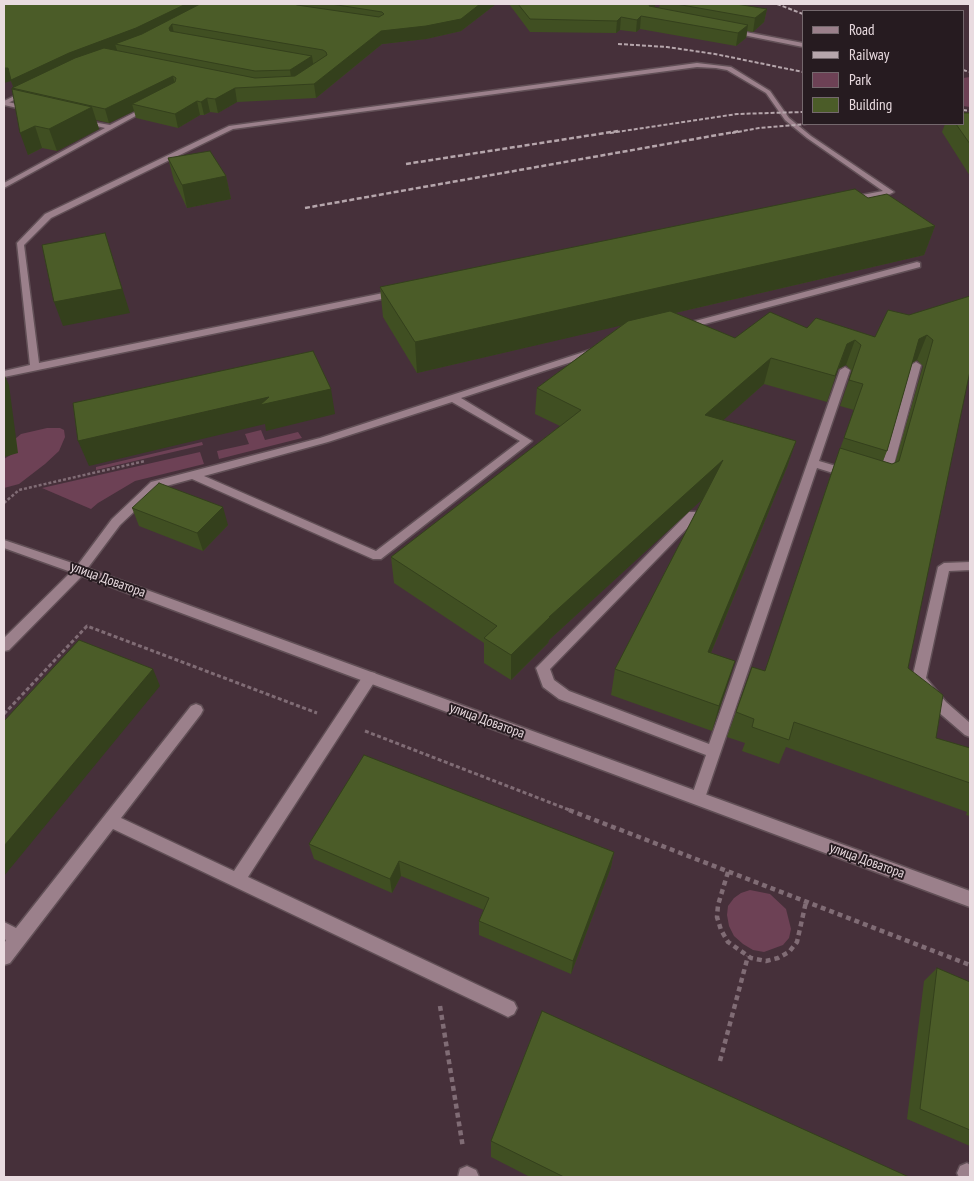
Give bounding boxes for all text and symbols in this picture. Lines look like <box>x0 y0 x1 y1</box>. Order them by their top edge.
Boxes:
legend <box>802 10 964 125</box>
text: Road <box>849 20 875 39</box>
text: Railway <box>849 45 889 64</box>
text: Park <box>849 70 871 89</box>
text: Building <box>849 95 892 114</box>
street label: улица Доватора <box>68 559 148 601</box>
street label: улица Доватора <box>447 700 527 742</box>
street label: улица Доватора <box>827 840 907 882</box>

